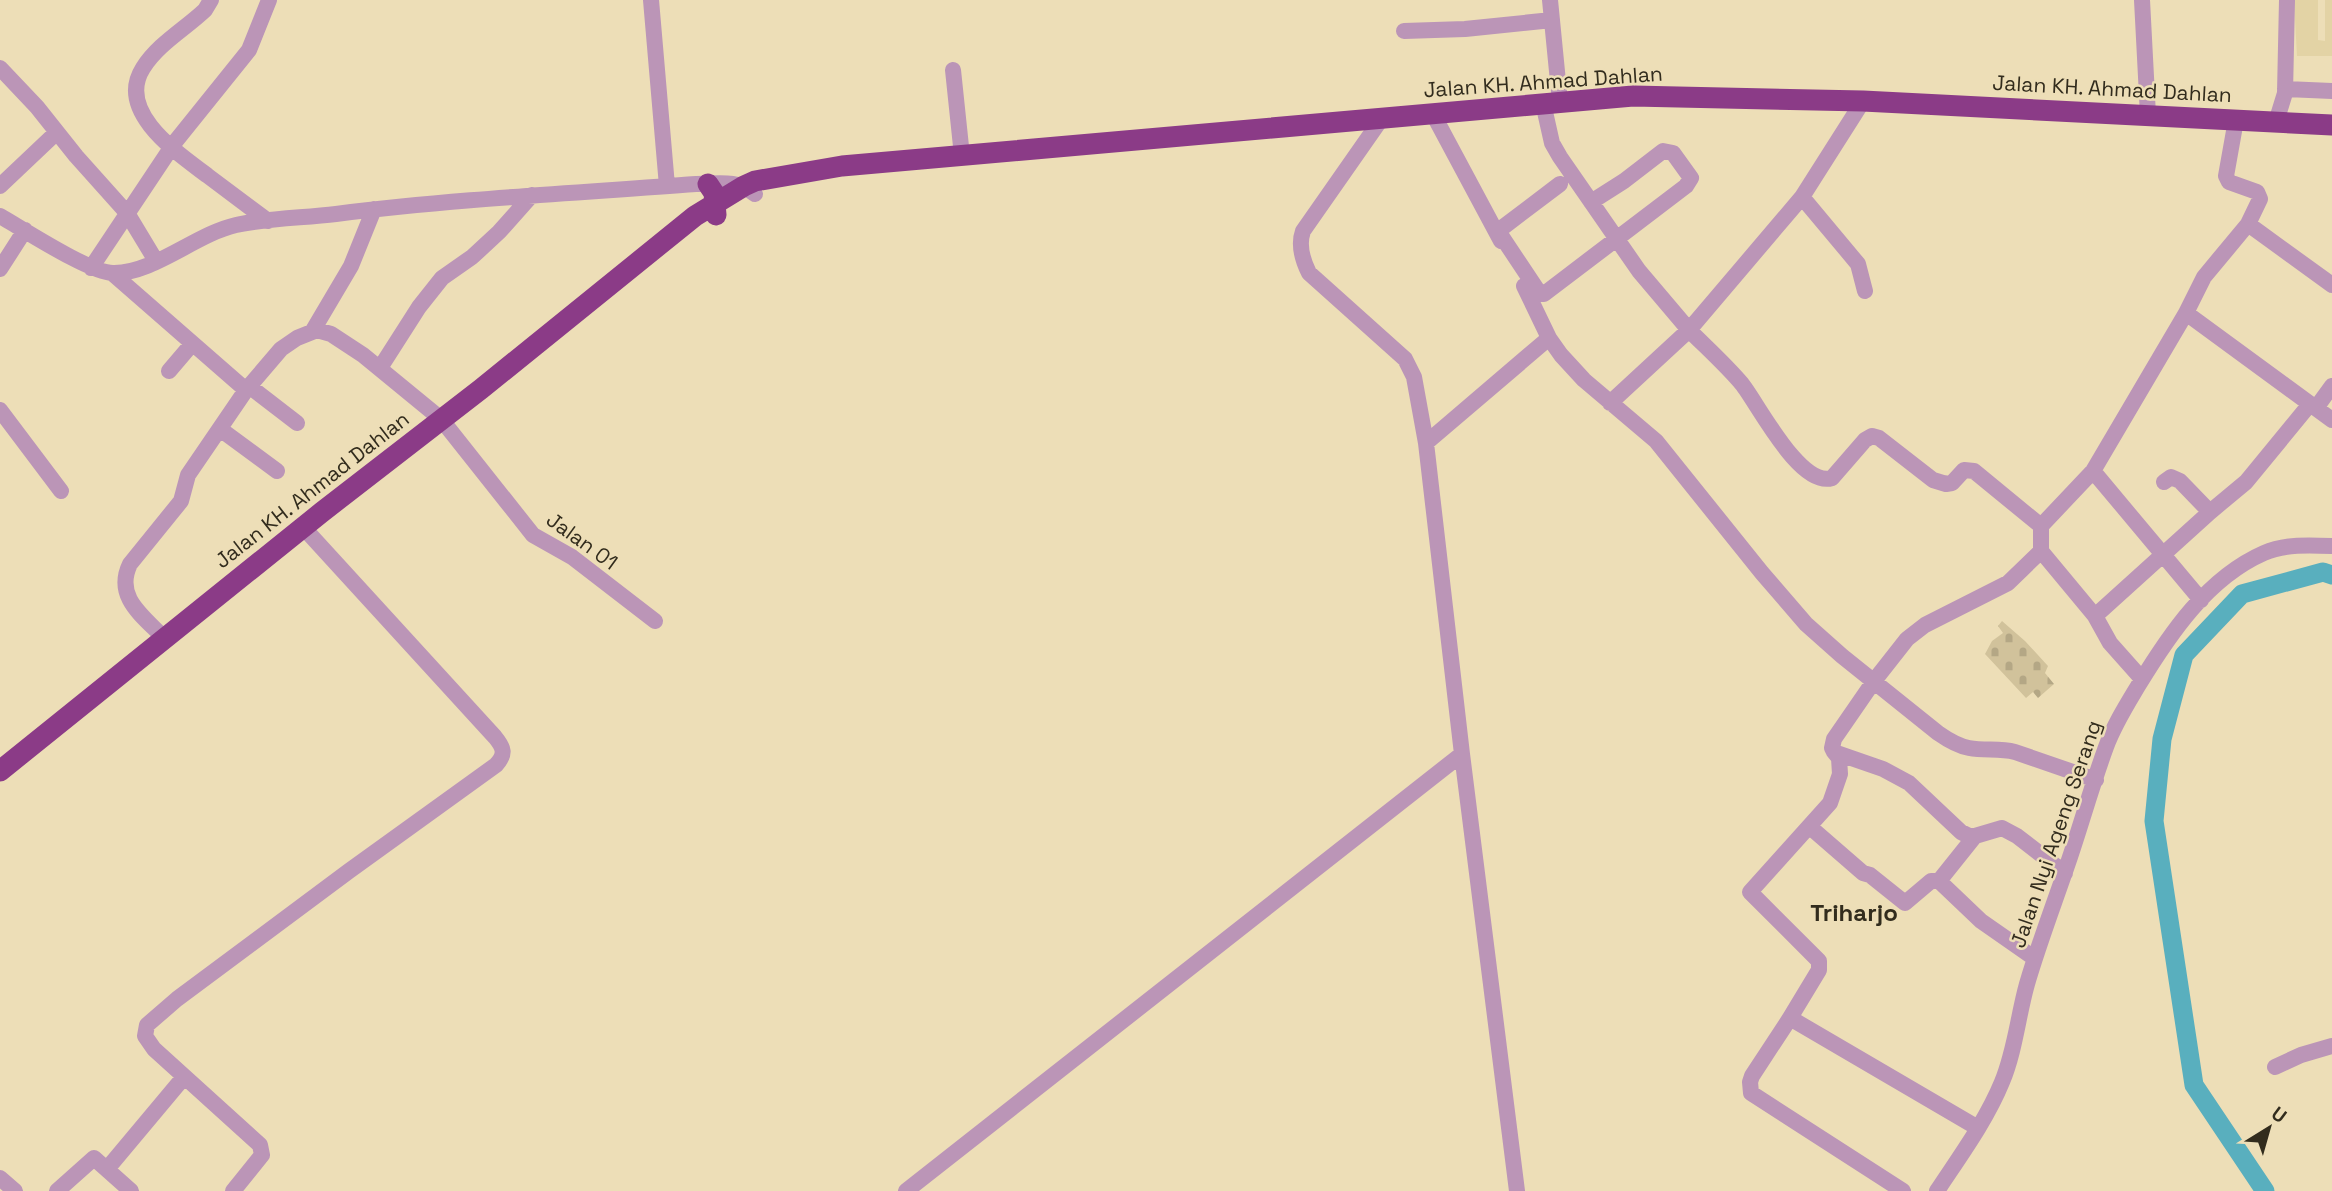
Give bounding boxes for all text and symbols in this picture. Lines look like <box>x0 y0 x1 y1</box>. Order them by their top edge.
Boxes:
street label: Jalan KH. Ahmad Dahlan <box>1422 60 1663 103</box>
street label: Jalan KH. Ahmad Dahlan <box>1992 69 2232 108</box>
street label: Jalan KH. Ahmad Dahlan <box>209 405 414 574</box>
street label: Jalan 01 <box>541 506 623 576</box>
street label: Jalan Nyi Ageng Serang <box>2004 717 2107 951</box>
district label: Triharjo <box>1810 897 1898 928</box>
north arrow <box>2234 1093 2304 1163</box>
text: U <box>2266 1101 2292 1129</box>

